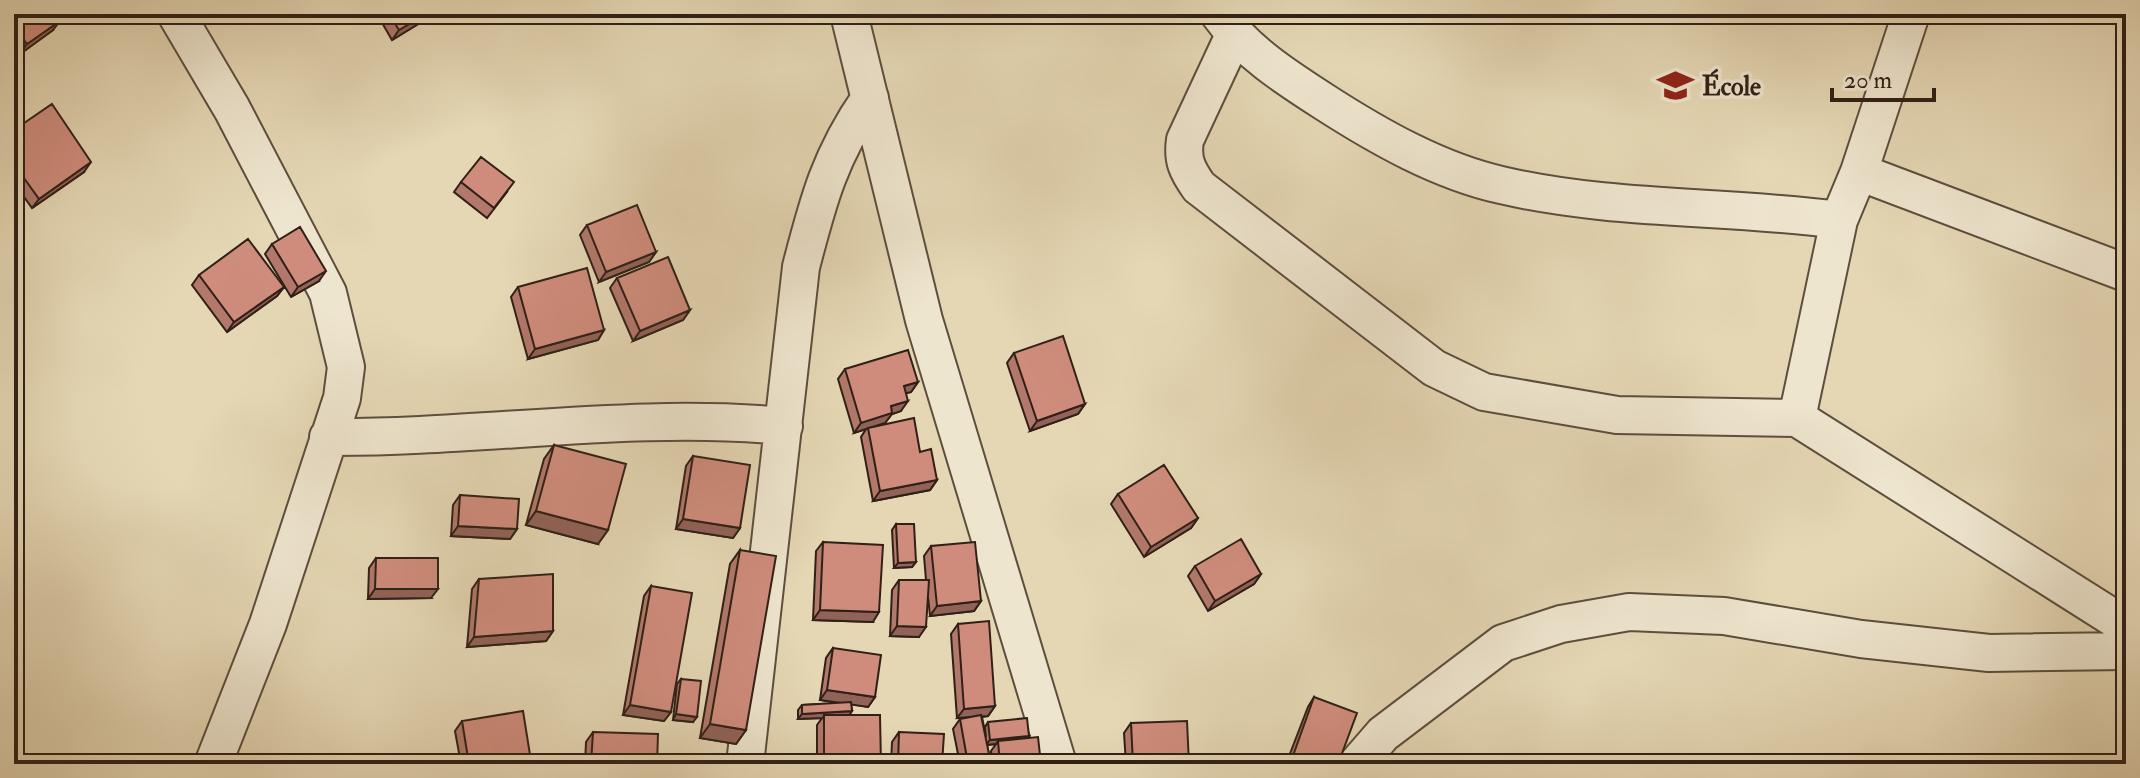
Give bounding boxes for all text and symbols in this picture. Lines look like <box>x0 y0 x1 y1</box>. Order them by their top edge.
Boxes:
scale bar <box>1832 52 1934 102</box>
text: 20 m <box>1844 65 1893 96</box>
school or university icon: École <box>1657 67 1695 105</box>
place label: École <box>1702 68 1761 103</box>

